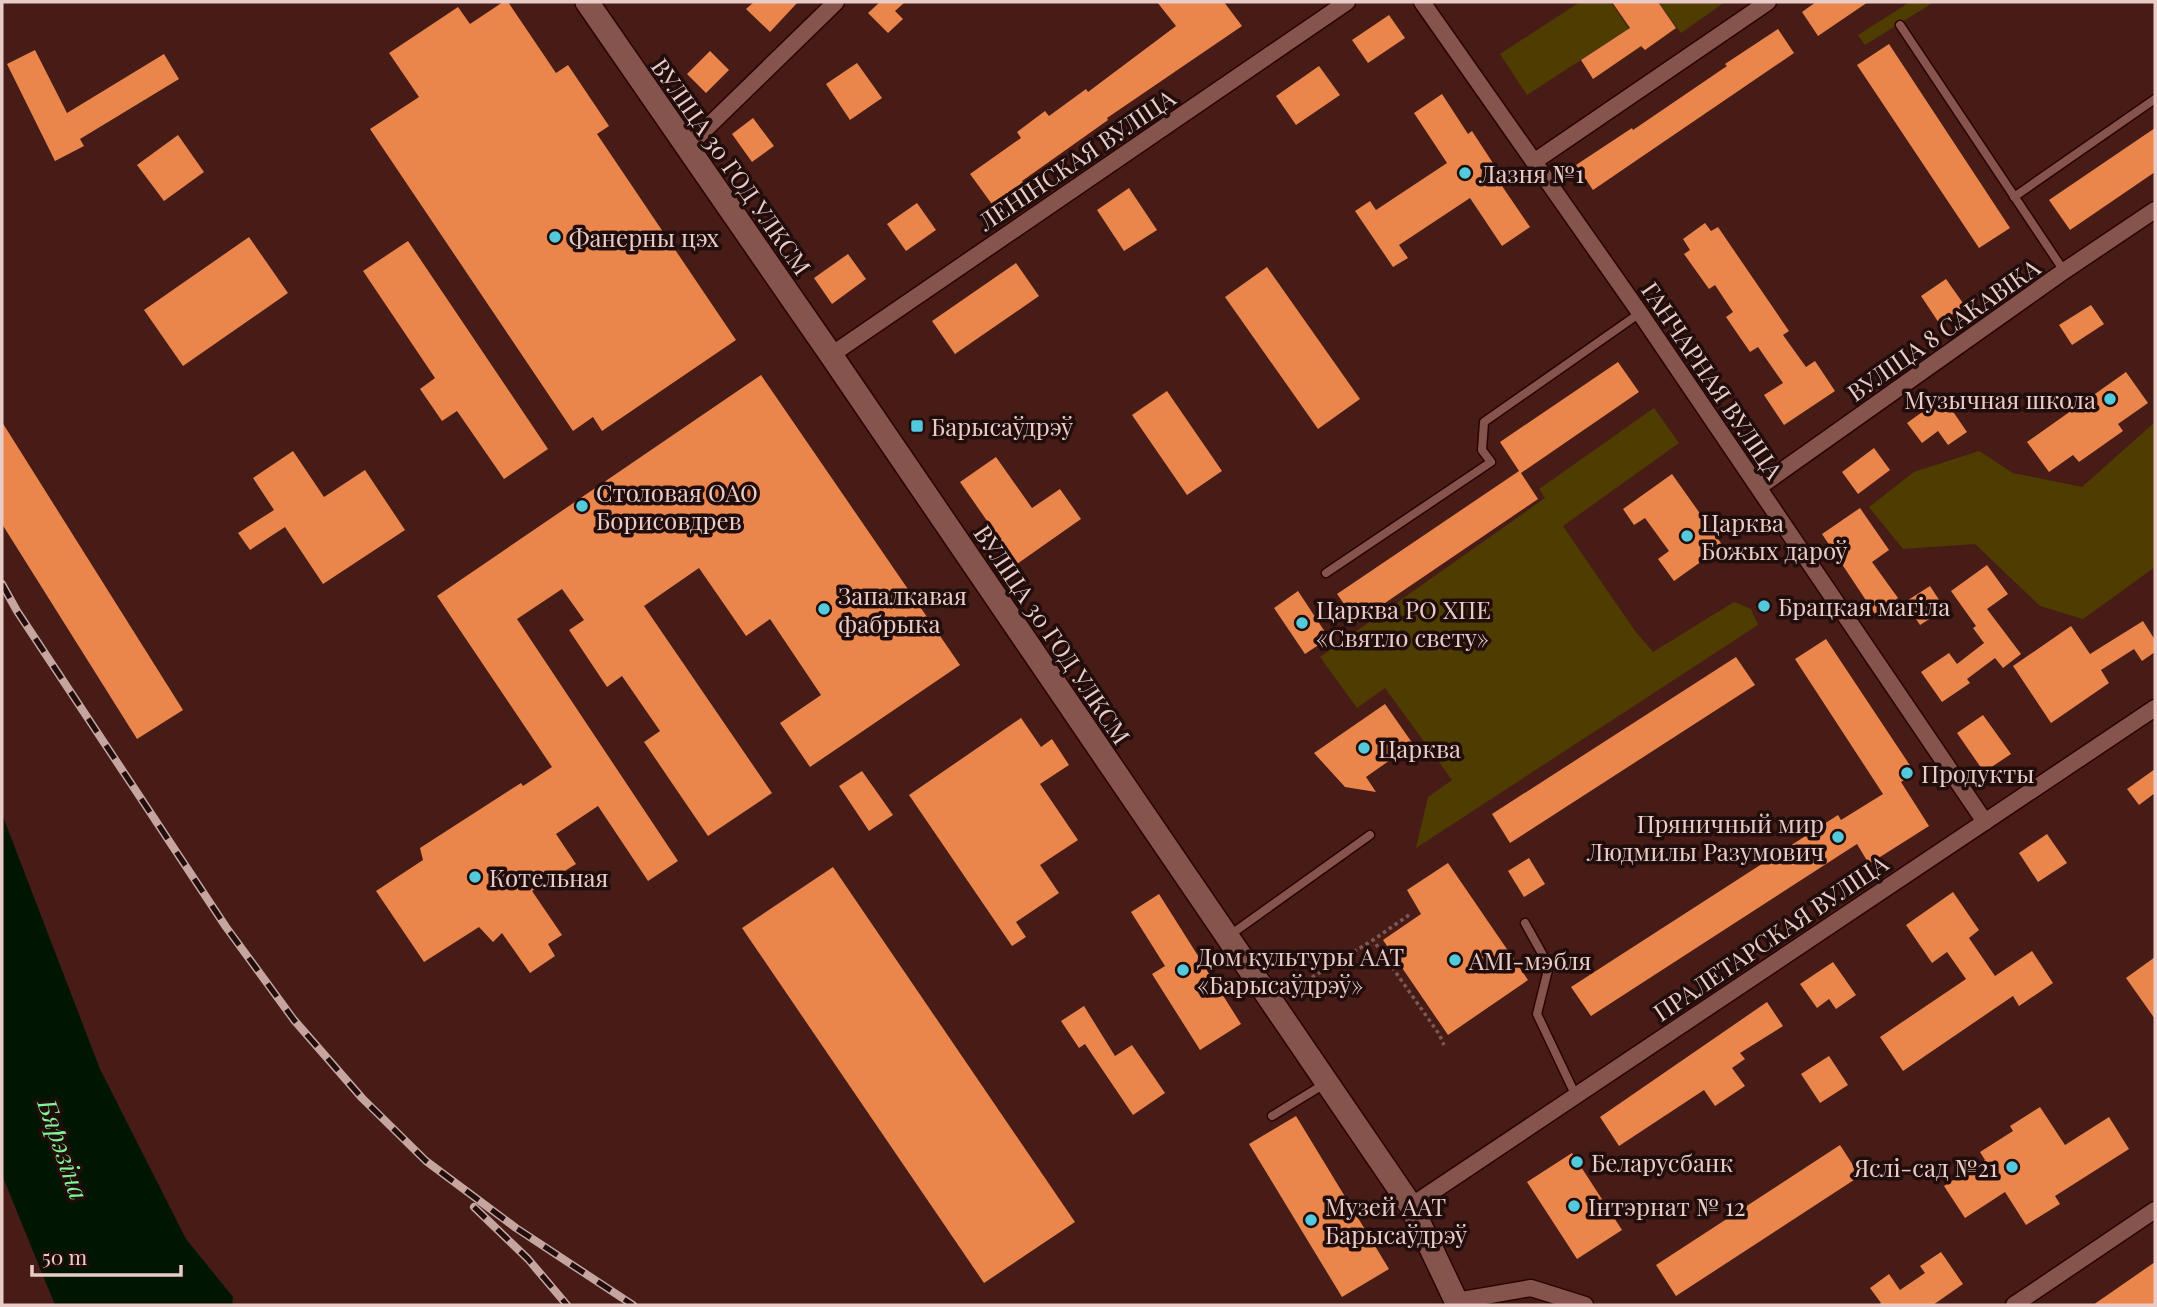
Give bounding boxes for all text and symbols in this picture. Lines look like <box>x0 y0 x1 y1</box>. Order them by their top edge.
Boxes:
street label: ВУЛІЦА 30 ГОД УЛКСМ <box>645 51 819 281</box>
street label: ЛЕНІНСКАЯ ВУЛІЦА <box>970 81 1182 238</box>
place label: Лазня №1 <box>1478 157 1584 189</box>
marker: Лазня №1 <box>1457 165 1473 181</box>
place label: Фанерны цэх <box>569 221 719 253</box>
marker: Фанерны цэх <box>547 229 563 245</box>
street label: ВУЛІЦА 8 САКАВІКА <box>1840 250 2046 408</box>
street label: ГАНЧАРНАЯ ВУЛІЦА <box>1635 275 1791 486</box>
place label: Музычная школа <box>1904 383 2096 415</box>
marker: Музычная школа <box>2102 391 2118 407</box>
place label: Барысаўдрэў <box>931 410 1073 442</box>
marker: Барысаўдрэў <box>909 418 925 434</box>
place label: Столовая ОАО Борисовдрев <box>596 476 758 536</box>
marker: Столовая ОАО Борисовдрев <box>574 498 590 514</box>
place label: Царква Божых дароў <box>1701 506 1847 566</box>
street label: ВУЛІЦА 30 ГОД УЛКСМ <box>968 518 1138 750</box>
marker: Царква Божых дароў <box>1679 528 1695 544</box>
place label: Запалкавая фабрыка <box>838 579 967 639</box>
place label: Брацкая магіла <box>1778 590 1950 622</box>
place label: Царква РО ХПЕ «Святло свету» <box>1316 593 1491 653</box>
marker: Брацкая магіла <box>1756 598 1772 614</box>
marker: Запалкавая фабрыка <box>816 601 832 617</box>
marker: Царква РО ХПЕ «Святло свету» <box>1294 615 1310 631</box>
place label: Царква <box>1378 732 1461 764</box>
marker: Царква <box>1356 740 1372 756</box>
place label: Продукты <box>1921 757 2034 789</box>
marker: Продукты <box>1899 765 1915 781</box>
place label: Пряничный мир Людмилы Разумович <box>1586 807 1824 867</box>
marker: Пряничный мир Людмилы Разумович <box>1830 829 1846 845</box>
street label: ПРАЛЕТАРСКАЯ ВУЛІЦА <box>1646 846 1894 1028</box>
place label: Котельная <box>489 861 609 893</box>
marker: Котельная <box>467 869 483 885</box>
place label: Дом культуры ААТ «Барысаўдрэў» <box>1197 940 1404 1000</box>
place label: AMI-мэбля <box>1468 944 1592 976</box>
marker: AMI-мэбля <box>1447 952 1463 968</box>
marker: Дом культуры ААТ «Барысаўдрэў» <box>1175 962 1191 978</box>
water label: Бярэзіна <box>30 1093 98 1204</box>
place label: Беларусбанк <box>1591 1146 1733 1178</box>
place label: Яслі-сад №21 <box>1853 1151 1998 1183</box>
marker: Беларусбанк <box>1569 1154 1585 1170</box>
marker: Яслі-сад №21 <box>2004 1159 2020 1175</box>
place label: Музей ААТ Барысаўдрэў <box>1325 1190 1467 1250</box>
place label: Інтэрнат № 12 <box>1588 1190 1745 1222</box>
marker: Інтэрнат № 12 <box>1566 1198 1582 1214</box>
marker: Музей ААТ Барысаўдрэў <box>1303 1212 1319 1228</box>
scale bar <box>32 1234 180 1278</box>
text: 50 m <box>42 1242 88 1270</box>

